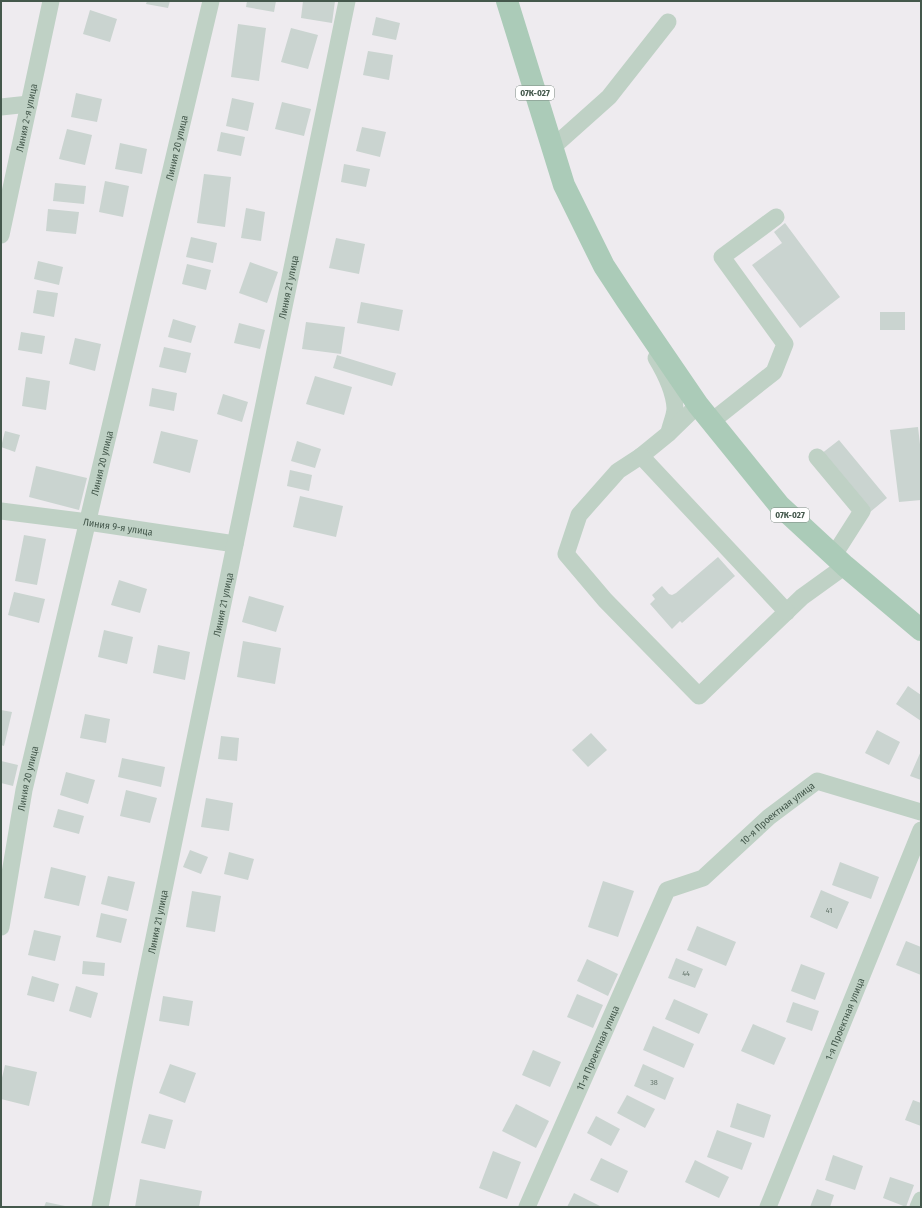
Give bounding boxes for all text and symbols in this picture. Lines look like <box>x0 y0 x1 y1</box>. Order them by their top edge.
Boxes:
street label: Линия 2-я улица <box>14 82 40 153</box>
road number: 07К-027 <box>516 86 554 100</box>
street label: Линия 20 улица <box>164 114 191 182</box>
street label: Линия 21 улица <box>277 254 302 320</box>
street label: Линия 20 улица <box>89 429 116 497</box>
road number: 07К-027 <box>771 508 809 522</box>
street label: Линия 9-я улица <box>82 516 153 539</box>
street label: Линия 21 улица <box>211 572 236 638</box>
street label: Линия 20 улица <box>16 745 41 812</box>
street label: 10-я Проектная улица <box>738 780 817 848</box>
street label: Линия 21 улица <box>146 889 171 955</box>
house number: 41 <box>826 906 832 915</box>
house number: 44 <box>682 969 690 978</box>
street label: 1-я Проектная улица <box>823 976 867 1062</box>
street label: 11-я Проектная улица <box>574 1004 622 1093</box>
house number: 38 <box>650 1078 658 1087</box>

